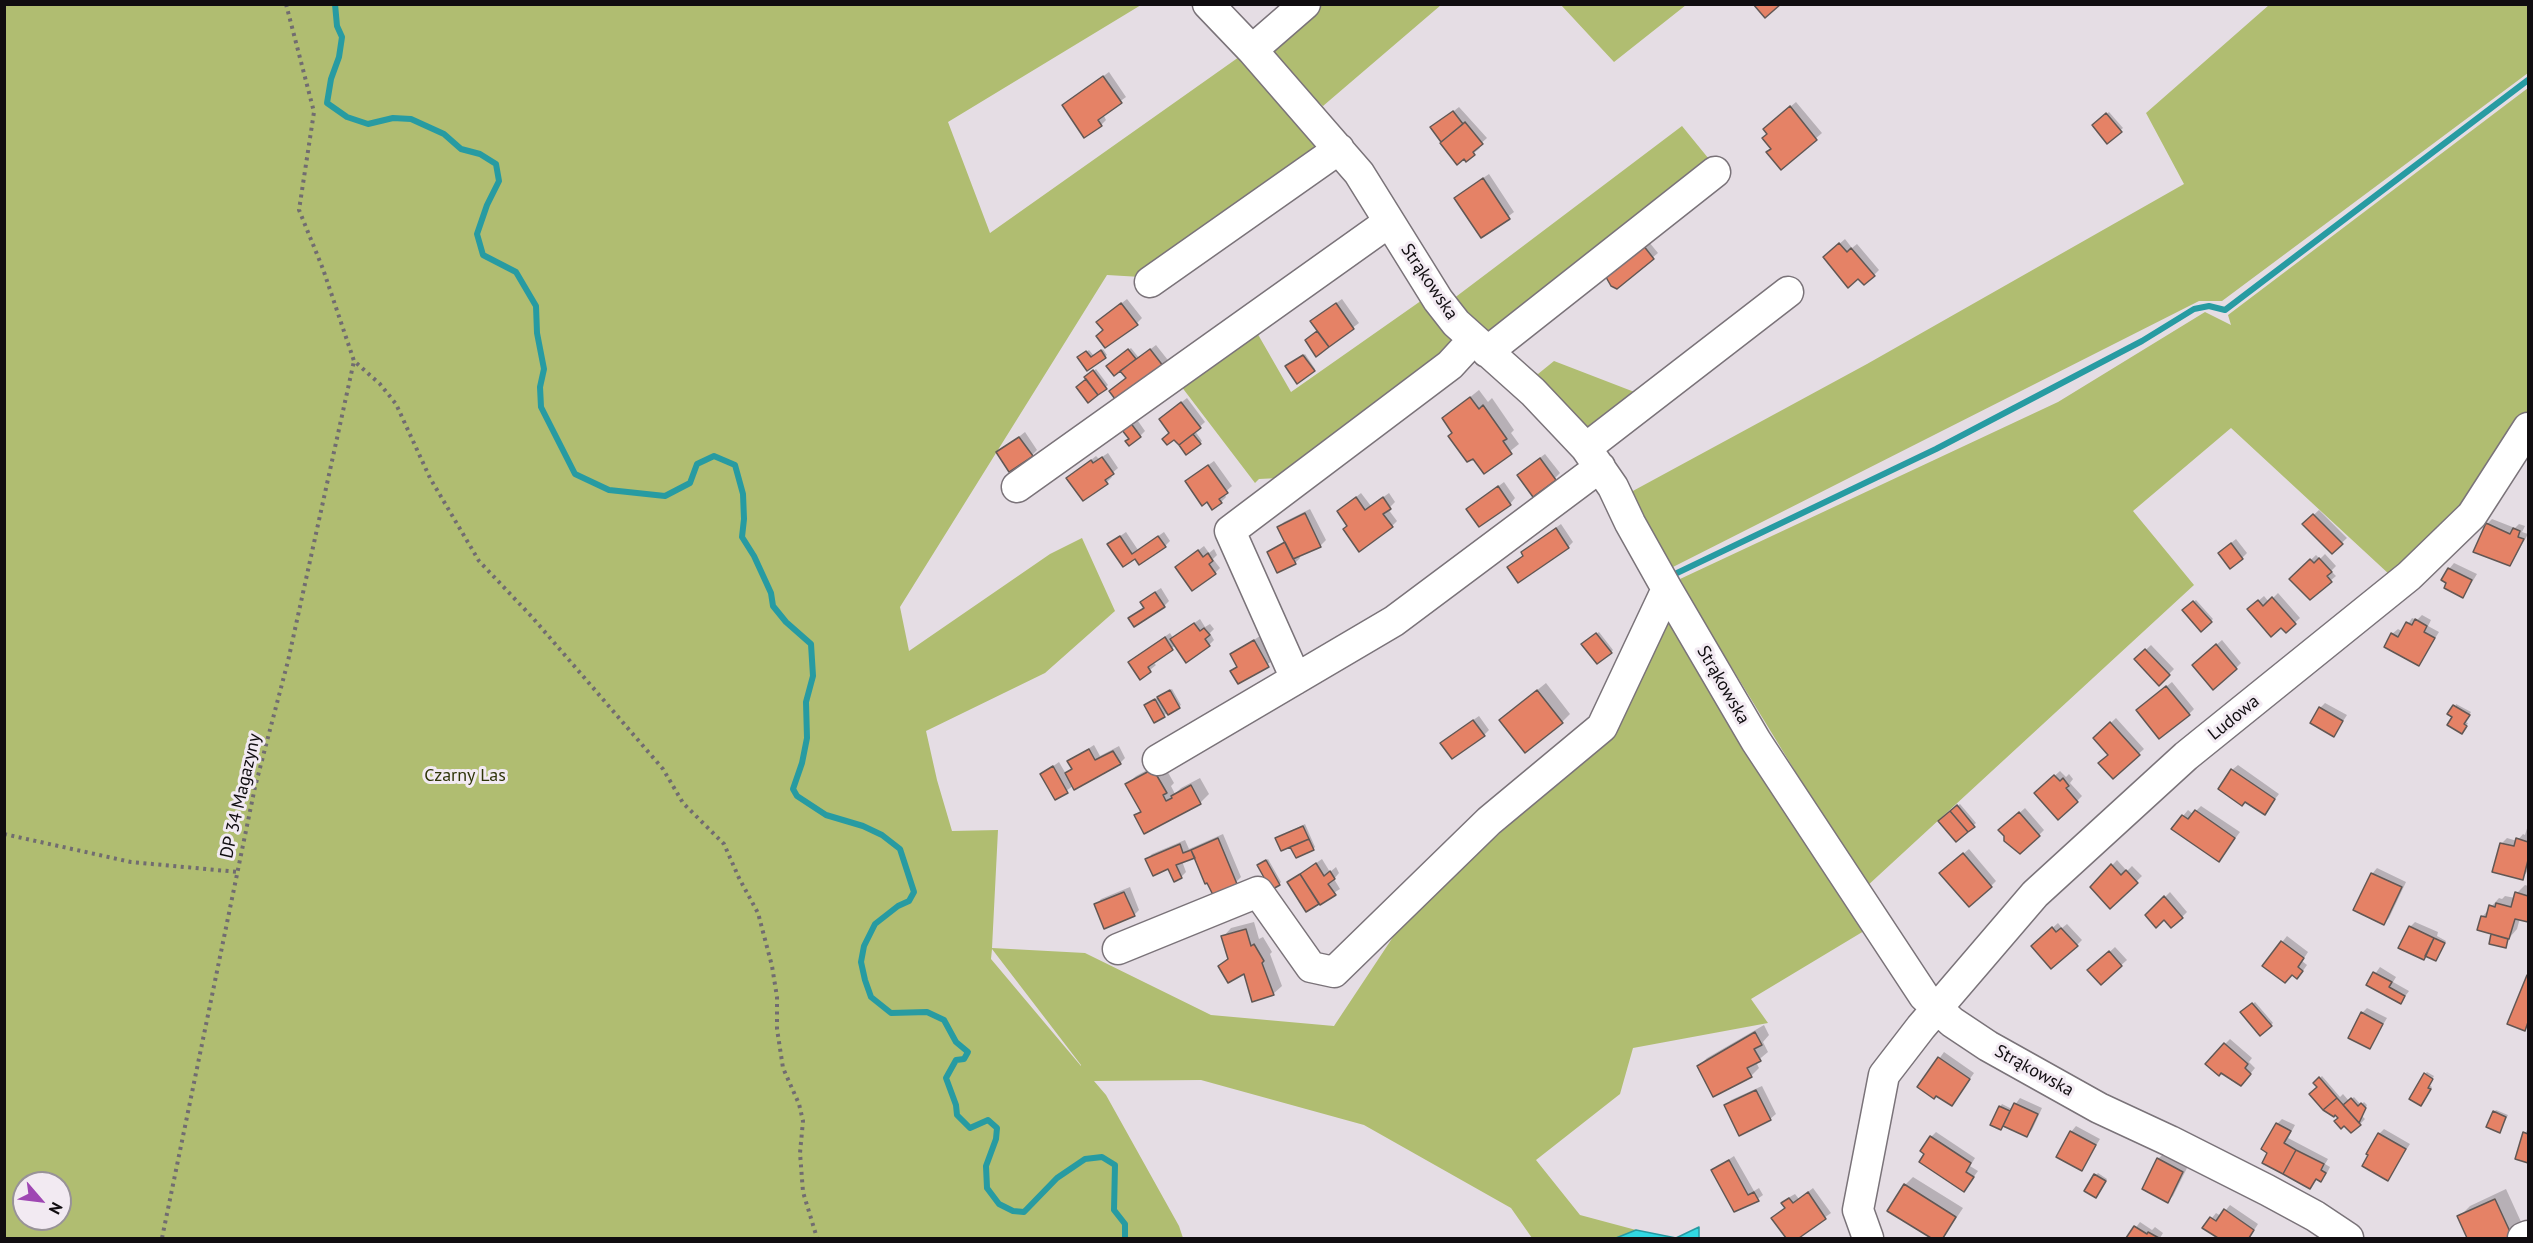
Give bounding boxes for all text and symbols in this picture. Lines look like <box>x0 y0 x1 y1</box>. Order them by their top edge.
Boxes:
street label: Strąkowska <box>1396 240 1462 324</box>
street label: Strąkowska <box>1692 642 1754 728</box>
street label: Ludowa <box>2204 691 2264 745</box>
street label: DP 34 Magazyny <box>216 732 266 860</box>
park label: Czarny Las <box>424 765 506 787</box>
street label: Strąkowska <box>1991 1040 2077 1102</box>
north arrow <box>12 1171 72 1231</box>
text: N <box>45 1199 67 1218</box>

